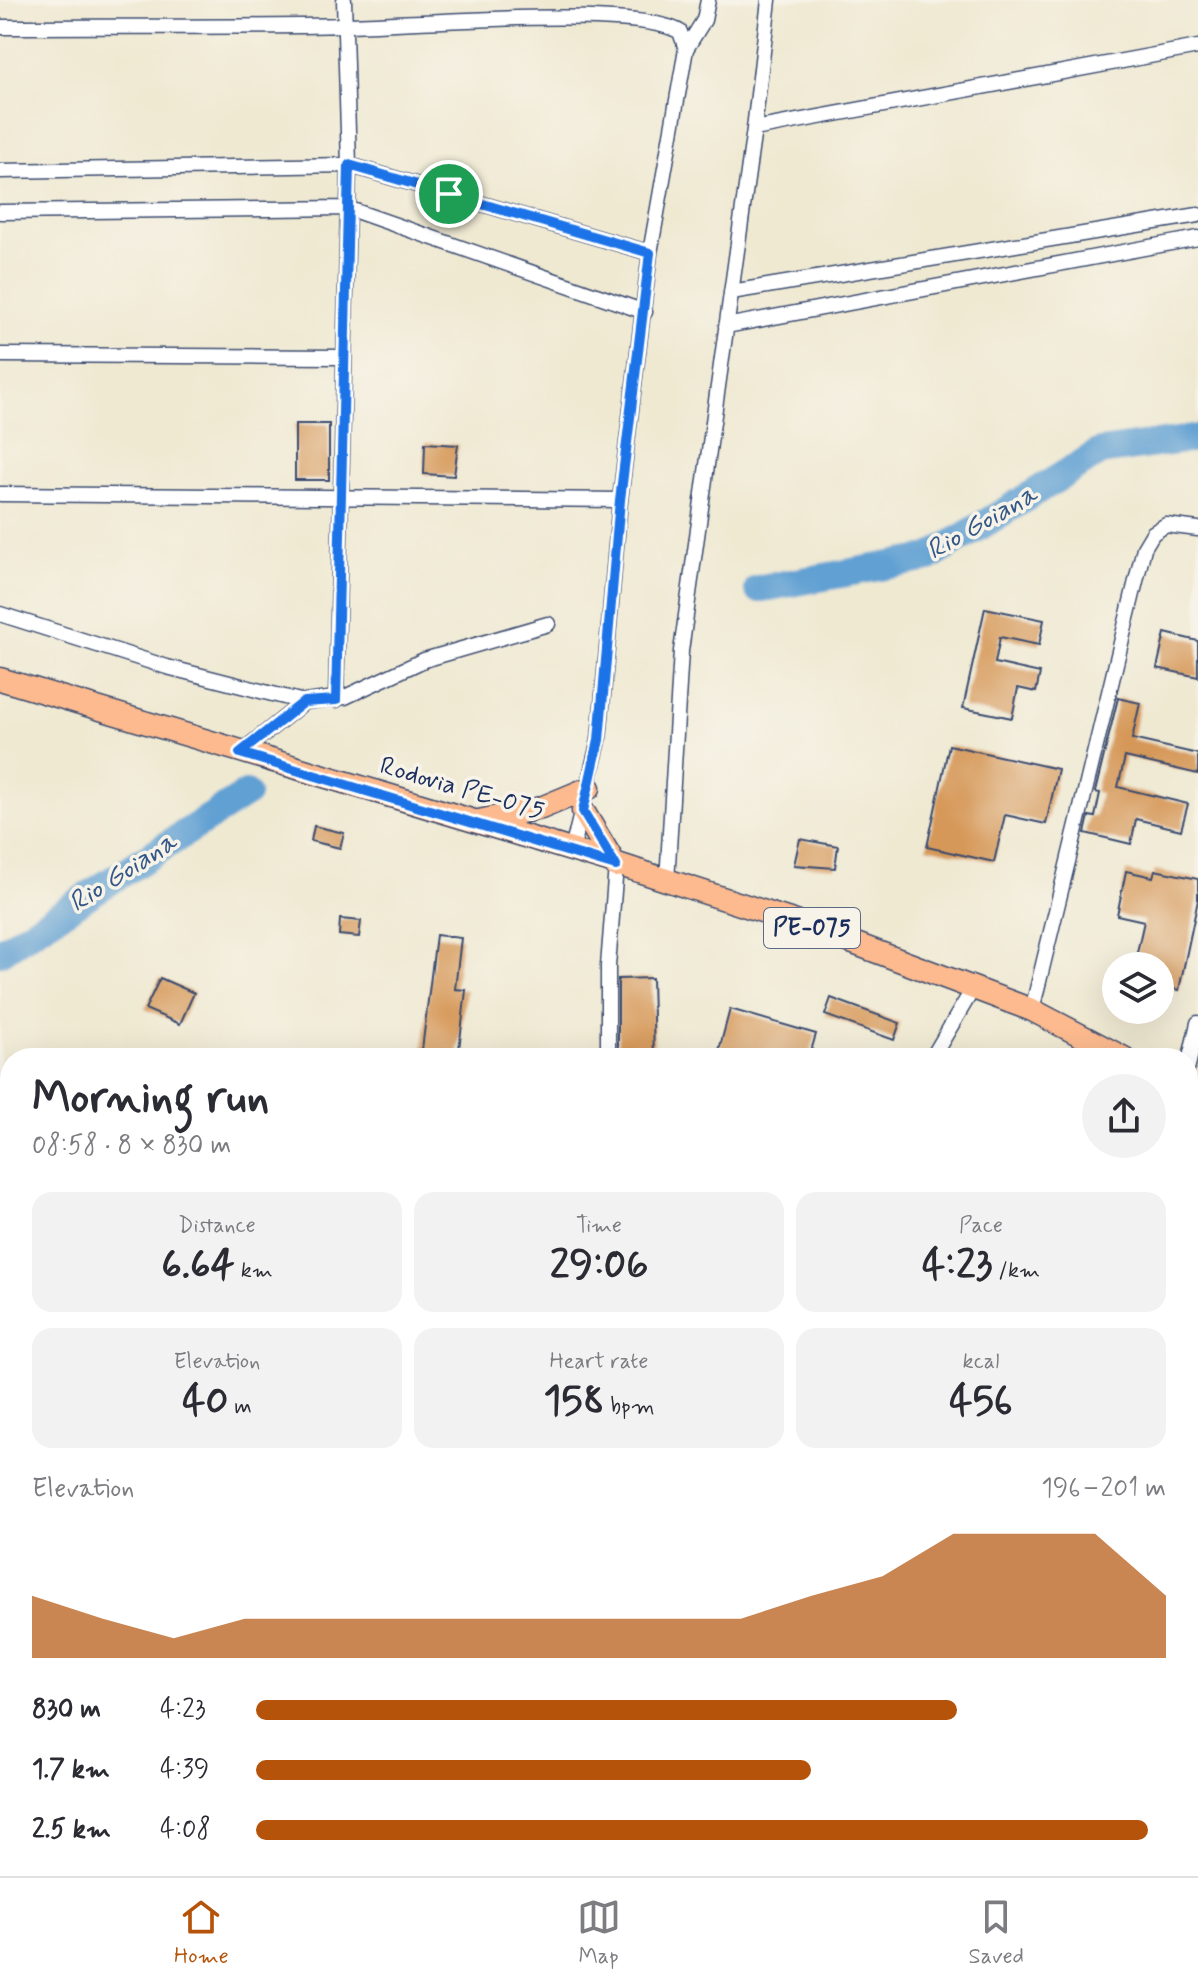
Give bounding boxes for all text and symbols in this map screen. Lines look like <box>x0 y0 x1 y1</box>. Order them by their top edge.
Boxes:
pin <box>415 160 483 228</box>
icon: arrive <box>427 172 471 216</box>
water label: Rio Goiana <box>920 476 1045 569</box>
street label: Rodovia PE-075 <box>376 749 548 829</box>
water label: Rio Goiana <box>62 824 185 922</box>
road number: PE-075 <box>764 908 860 948</box>
map controls <box>1102 952 1174 1024</box>
button: layers <box>1102 952 1174 1024</box>
text: Morning run <box>32 1070 269 1128</box>
button: share <box>1082 1074 1166 1158</box>
text: 08:58 · 8 × 830 m <box>32 1129 231 1163</box>
text: Distance <box>178 1212 256 1240</box>
text: Time <box>576 1212 622 1240</box>
text: Pace <box>959 1212 1003 1240</box>
text: 6.64 <box>161 1240 235 1292</box>
text: 29:06 <box>550 1240 648 1292</box>
text: 4:23 <box>922 1240 992 1292</box>
text: km <box>235 1257 273 1285</box>
text: /km <box>992 1257 1040 1285</box>
text: Elevation <box>174 1348 260 1376</box>
text: Heart rate <box>550 1348 648 1376</box>
text: kcal <box>963 1348 999 1376</box>
text: 40 <box>182 1376 228 1428</box>
text: 158 <box>543 1376 604 1428</box>
text: 456 <box>949 1376 1013 1428</box>
text: m <box>228 1393 252 1421</box>
text: bpm <box>604 1393 655 1421</box>
text: Elevation <box>32 1472 134 1506</box>
text: 196–201 m <box>1041 1472 1166 1506</box>
text: 830 m <box>32 1693 101 1727</box>
text: 4:23 <box>160 1693 206 1727</box>
text: 1.7 km <box>32 1753 110 1787</box>
text: 4:39 <box>160 1753 209 1787</box>
text: 2.5 km <box>32 1813 111 1847</box>
text: 4:08 <box>160 1813 211 1847</box>
tab: Home <box>174 1895 229 1971</box>
tab: Map <box>577 1895 621 1971</box>
tab: Saved <box>968 1895 1024 1971</box>

